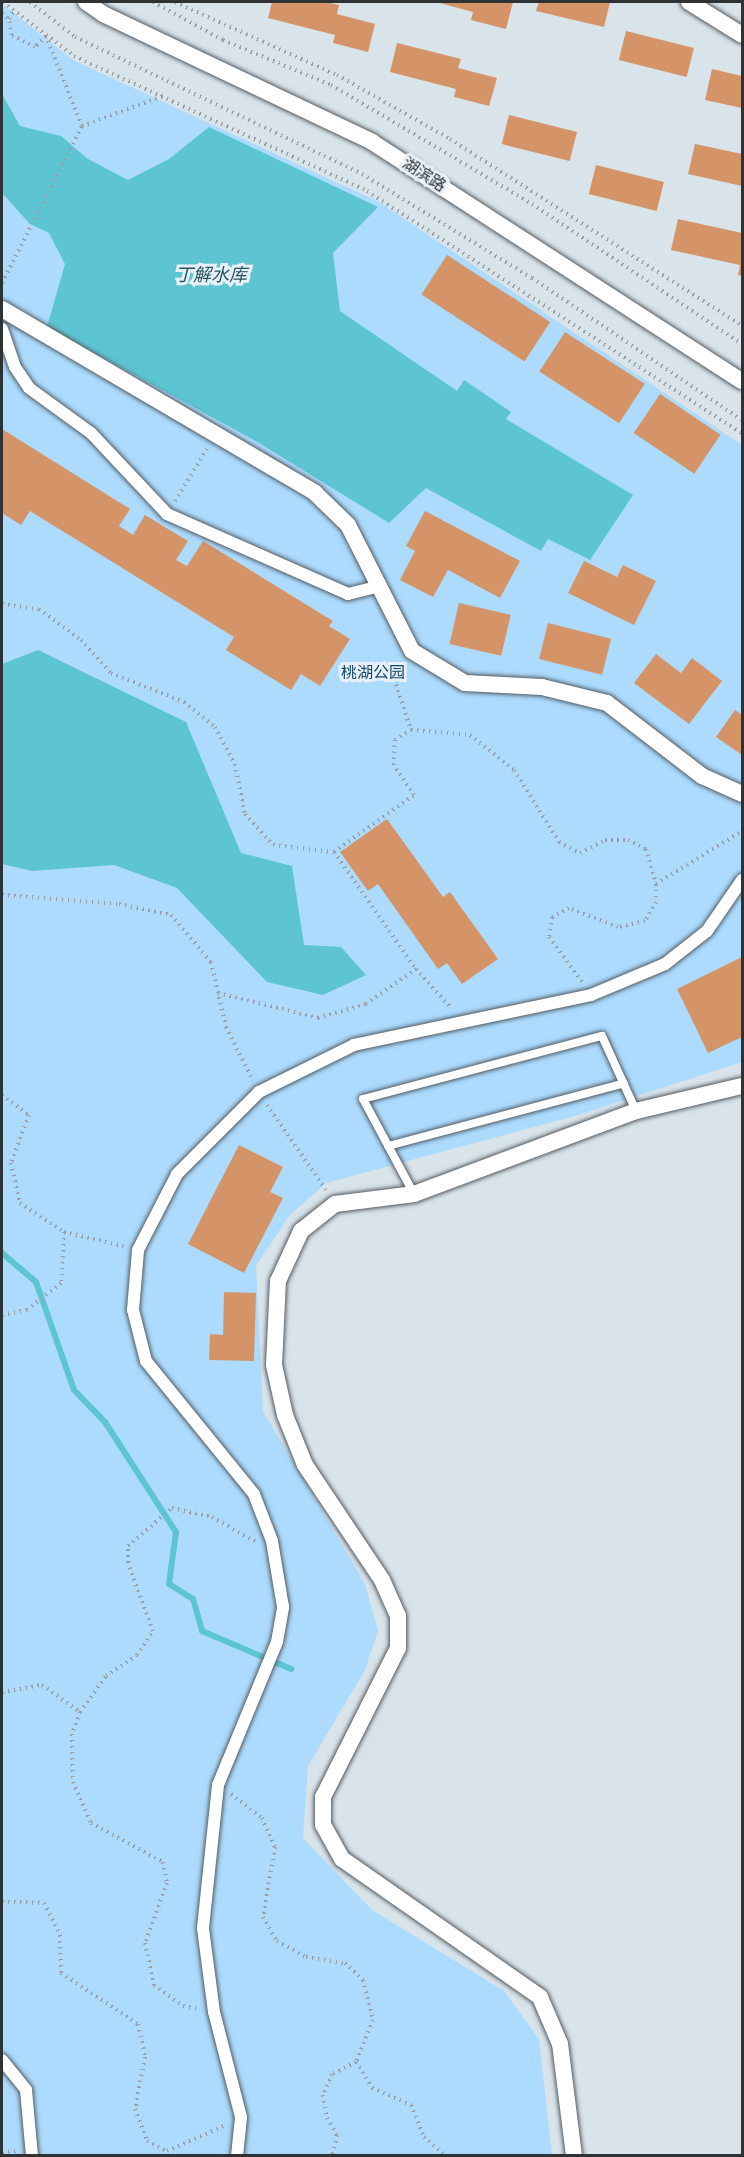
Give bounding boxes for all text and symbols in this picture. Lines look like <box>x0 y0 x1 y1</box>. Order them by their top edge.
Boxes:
street label: 湖滨路 <box>399 154 449 196</box>
water label: 丁解水库 <box>175 264 247 286</box>
park label: 桃湖公园 <box>341 663 405 683</box>

